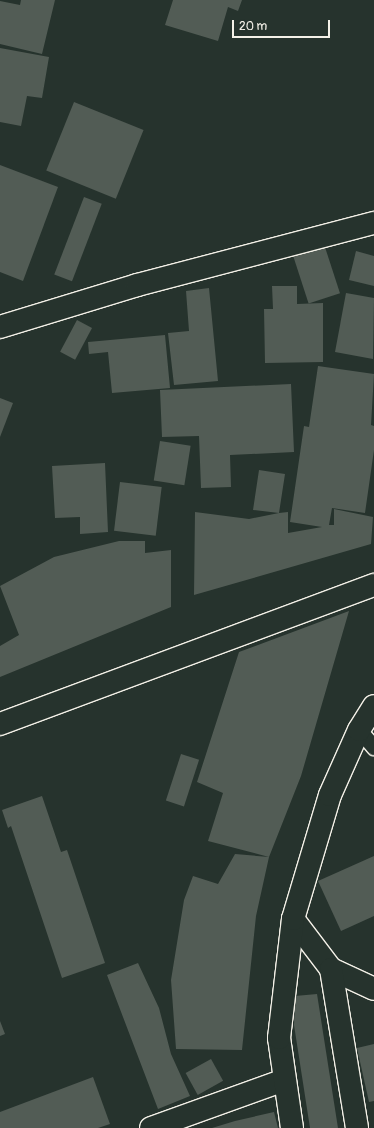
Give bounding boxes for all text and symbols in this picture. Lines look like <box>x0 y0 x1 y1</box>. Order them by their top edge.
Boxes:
scale bar <box>234 12 332 38</box>
text: 20 m <box>239 19 267 34</box>

